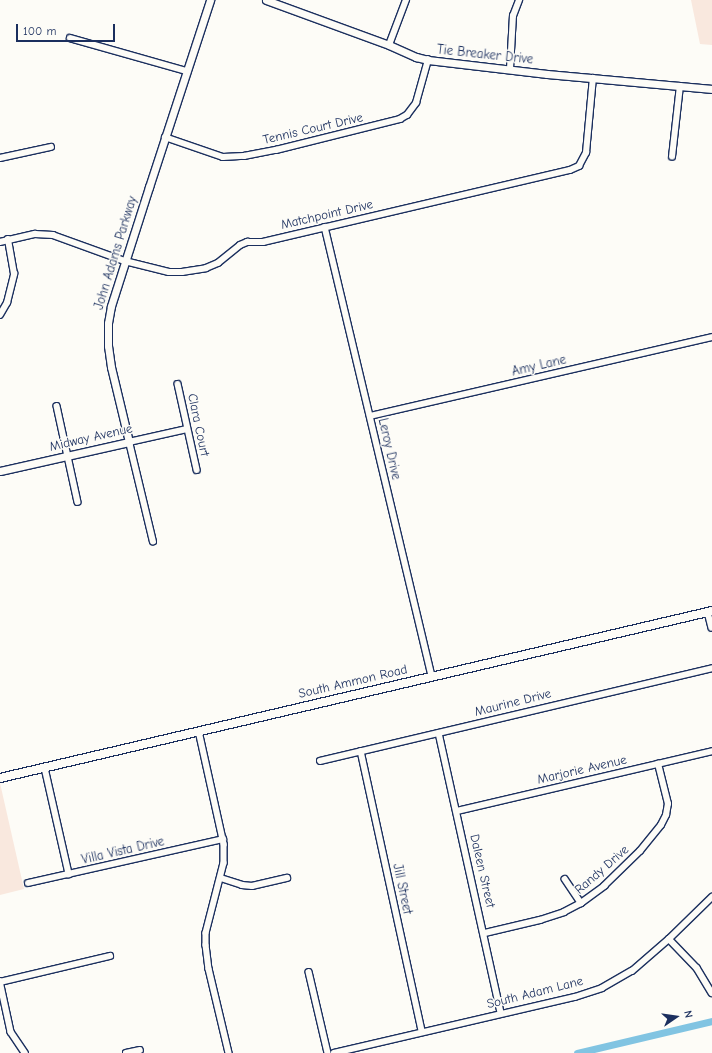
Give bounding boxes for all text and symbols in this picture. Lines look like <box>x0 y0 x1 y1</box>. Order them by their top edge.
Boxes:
scale bar <box>18 16 117 42</box>
text: 100 m <box>23 24 56 38</box>
street label: Tie Breaker Drive <box>436 42 534 68</box>
street label: Tennis Court Drive <box>262 110 364 148</box>
street label: John Adams Parkway <box>91 194 141 312</box>
street label: Matchpoint Drive <box>279 197 375 233</box>
street label: Amy Lane <box>510 352 568 380</box>
street label: Clara Court <box>184 392 212 458</box>
street label: Leroy Drive <box>374 417 404 481</box>
street label: Midway Avenue <box>48 421 134 455</box>
street label: South Ammon Road <box>297 662 409 702</box>
street label: Maurine Drive <box>473 686 553 720</box>
street label: Marjorie Avenue <box>536 752 628 788</box>
street label: Daleen Street <box>466 833 498 909</box>
street label: Villa Vista Drive <box>80 834 166 868</box>
street label: Randy Drive <box>572 842 632 898</box>
street label: Jill Street <box>389 862 415 916</box>
street label: South Adam Lane <box>485 973 585 1013</box>
north arrow <box>656 997 696 1037</box>
text: N <box>681 1009 695 1019</box>

